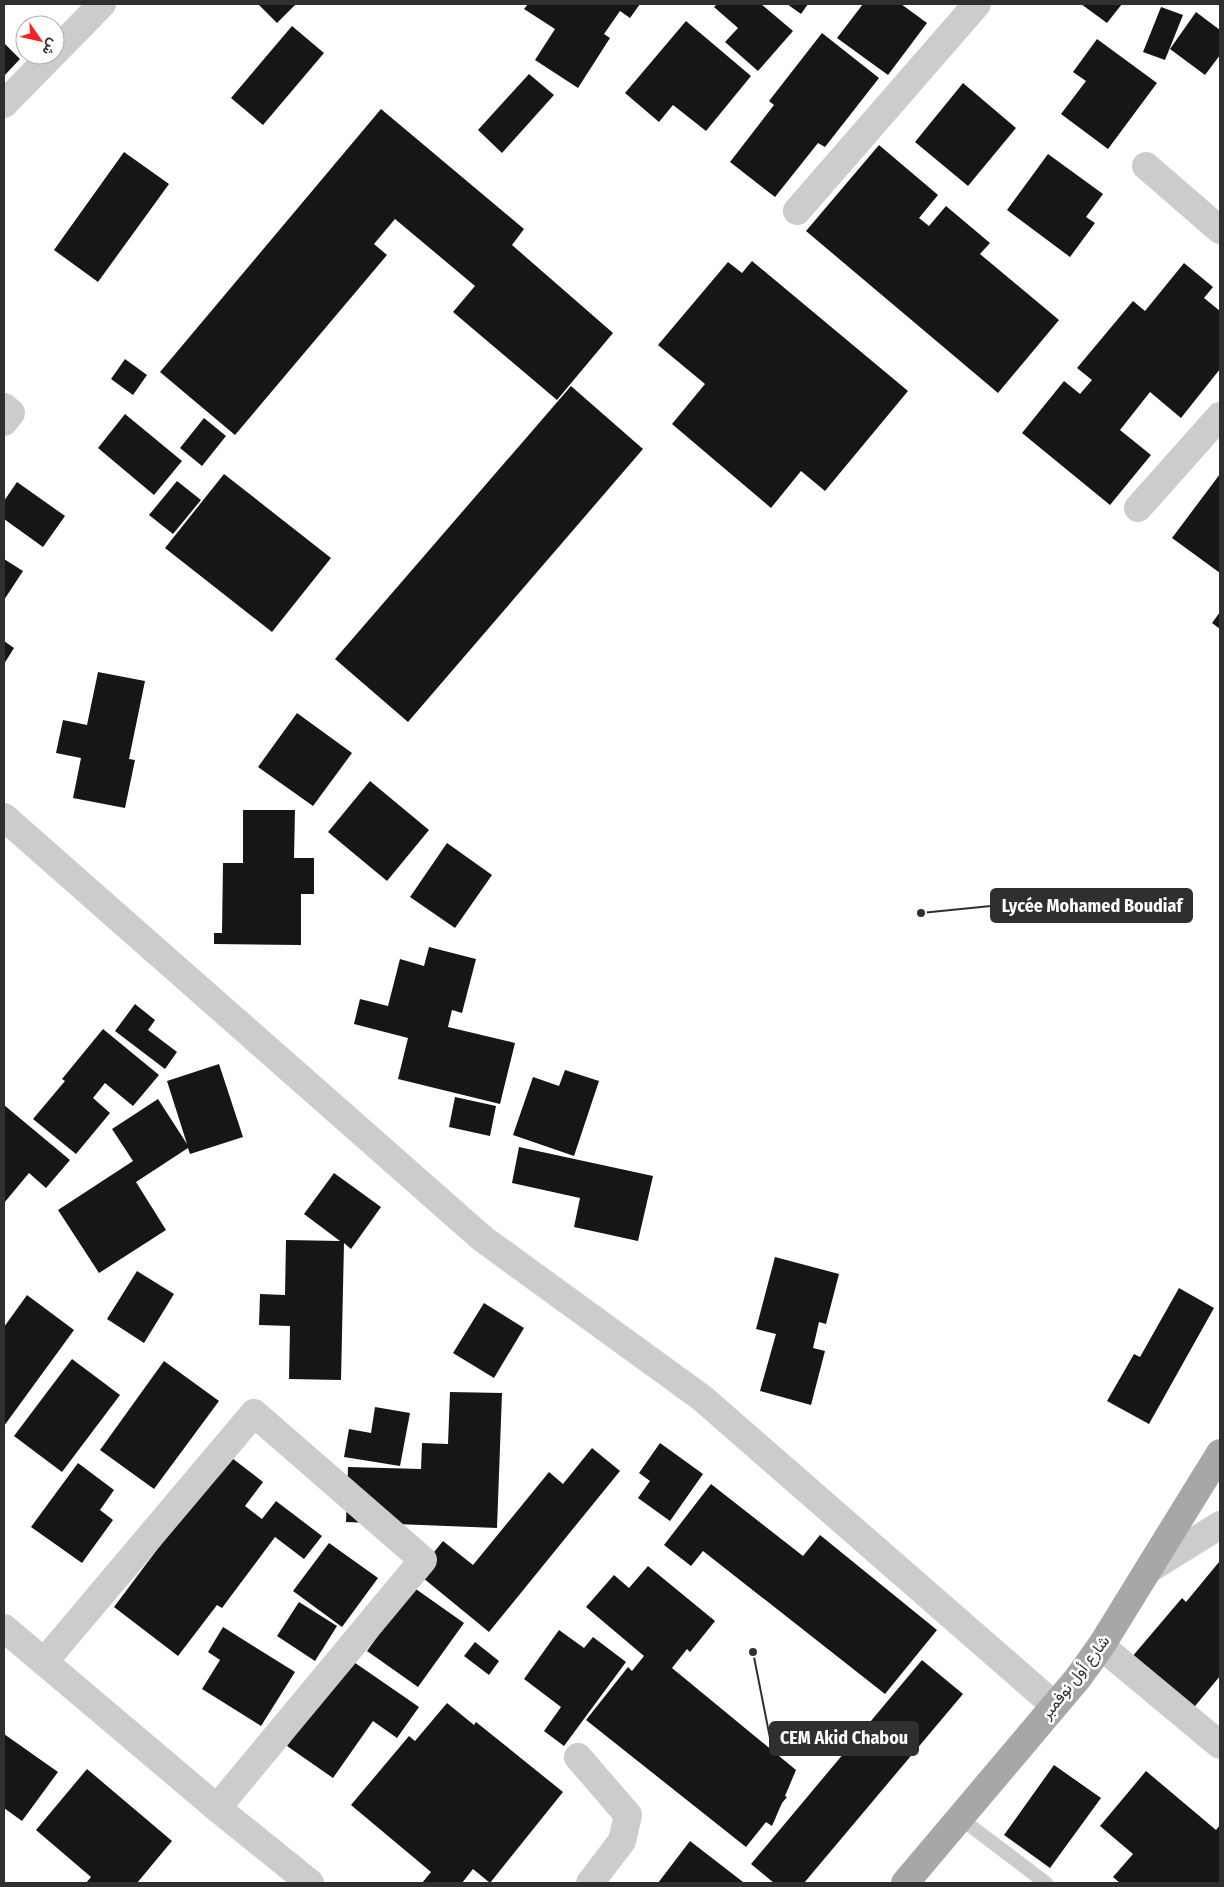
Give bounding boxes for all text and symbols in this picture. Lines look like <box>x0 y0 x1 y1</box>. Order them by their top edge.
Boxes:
north arrow <box>15 15 65 65</box>
text: ش <box>39 35 62 59</box>
callout: Lycée Mohamed Boudiaf <box>991 889 1192 922</box>
text: Lycée Mohamed Boudiaf <box>1002 895 1184 917</box>
street label: شارع أول نوفمبر <box>1036 1631 1115 1725</box>
callout: CEM Akid Chabou <box>770 1722 918 1755</box>
text: CEM Akid Chabou <box>780 1727 908 1749</box>

